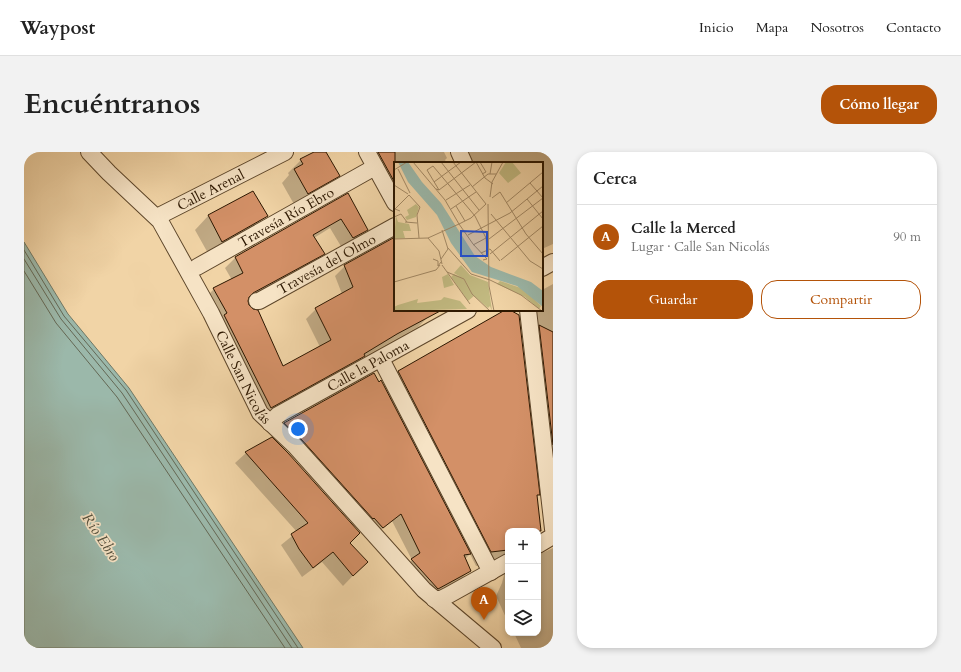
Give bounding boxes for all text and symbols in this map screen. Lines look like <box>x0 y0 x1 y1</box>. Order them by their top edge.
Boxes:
text: Waypost <box>20 15 95 41</box>
text: Inicio <box>699 18 734 37</box>
text: Mapa <box>756 18 788 37</box>
text: Nosotros <box>810 18 864 37</box>
text: Contacto <box>886 18 941 37</box>
text: Encuéntranos <box>24 85 200 123</box>
button: Cómo llegar <box>821 85 937 124</box>
inset map <box>394 162 543 311</box>
street label: Calle Arenal <box>174 165 248 215</box>
text: Cerca <box>593 167 637 190</box>
street label: Travesía Río Ebro <box>235 182 338 252</box>
text: Calle la Merced <box>631 218 736 238</box>
text: A <box>601 228 611 246</box>
text: 90 m <box>893 228 921 246</box>
street label: Travesía del Olmo <box>274 229 379 299</box>
text: Lugar · Calle San Nicolás <box>631 238 769 256</box>
button: Guardar <box>593 280 753 319</box>
button: Compartir <box>761 280 921 319</box>
street label: Calle San Nicolás <box>211 327 275 428</box>
street label: Calle la Paloma <box>324 335 412 396</box>
your location <box>288 419 308 439</box>
water label: Río Ebro <box>78 509 124 565</box>
map controls <box>505 528 541 636</box>
button: + <box>505 528 541 564</box>
button: − <box>505 564 541 600</box>
pin: A <box>471 587 497 620</box>
button: layers <box>505 600 541 636</box>

